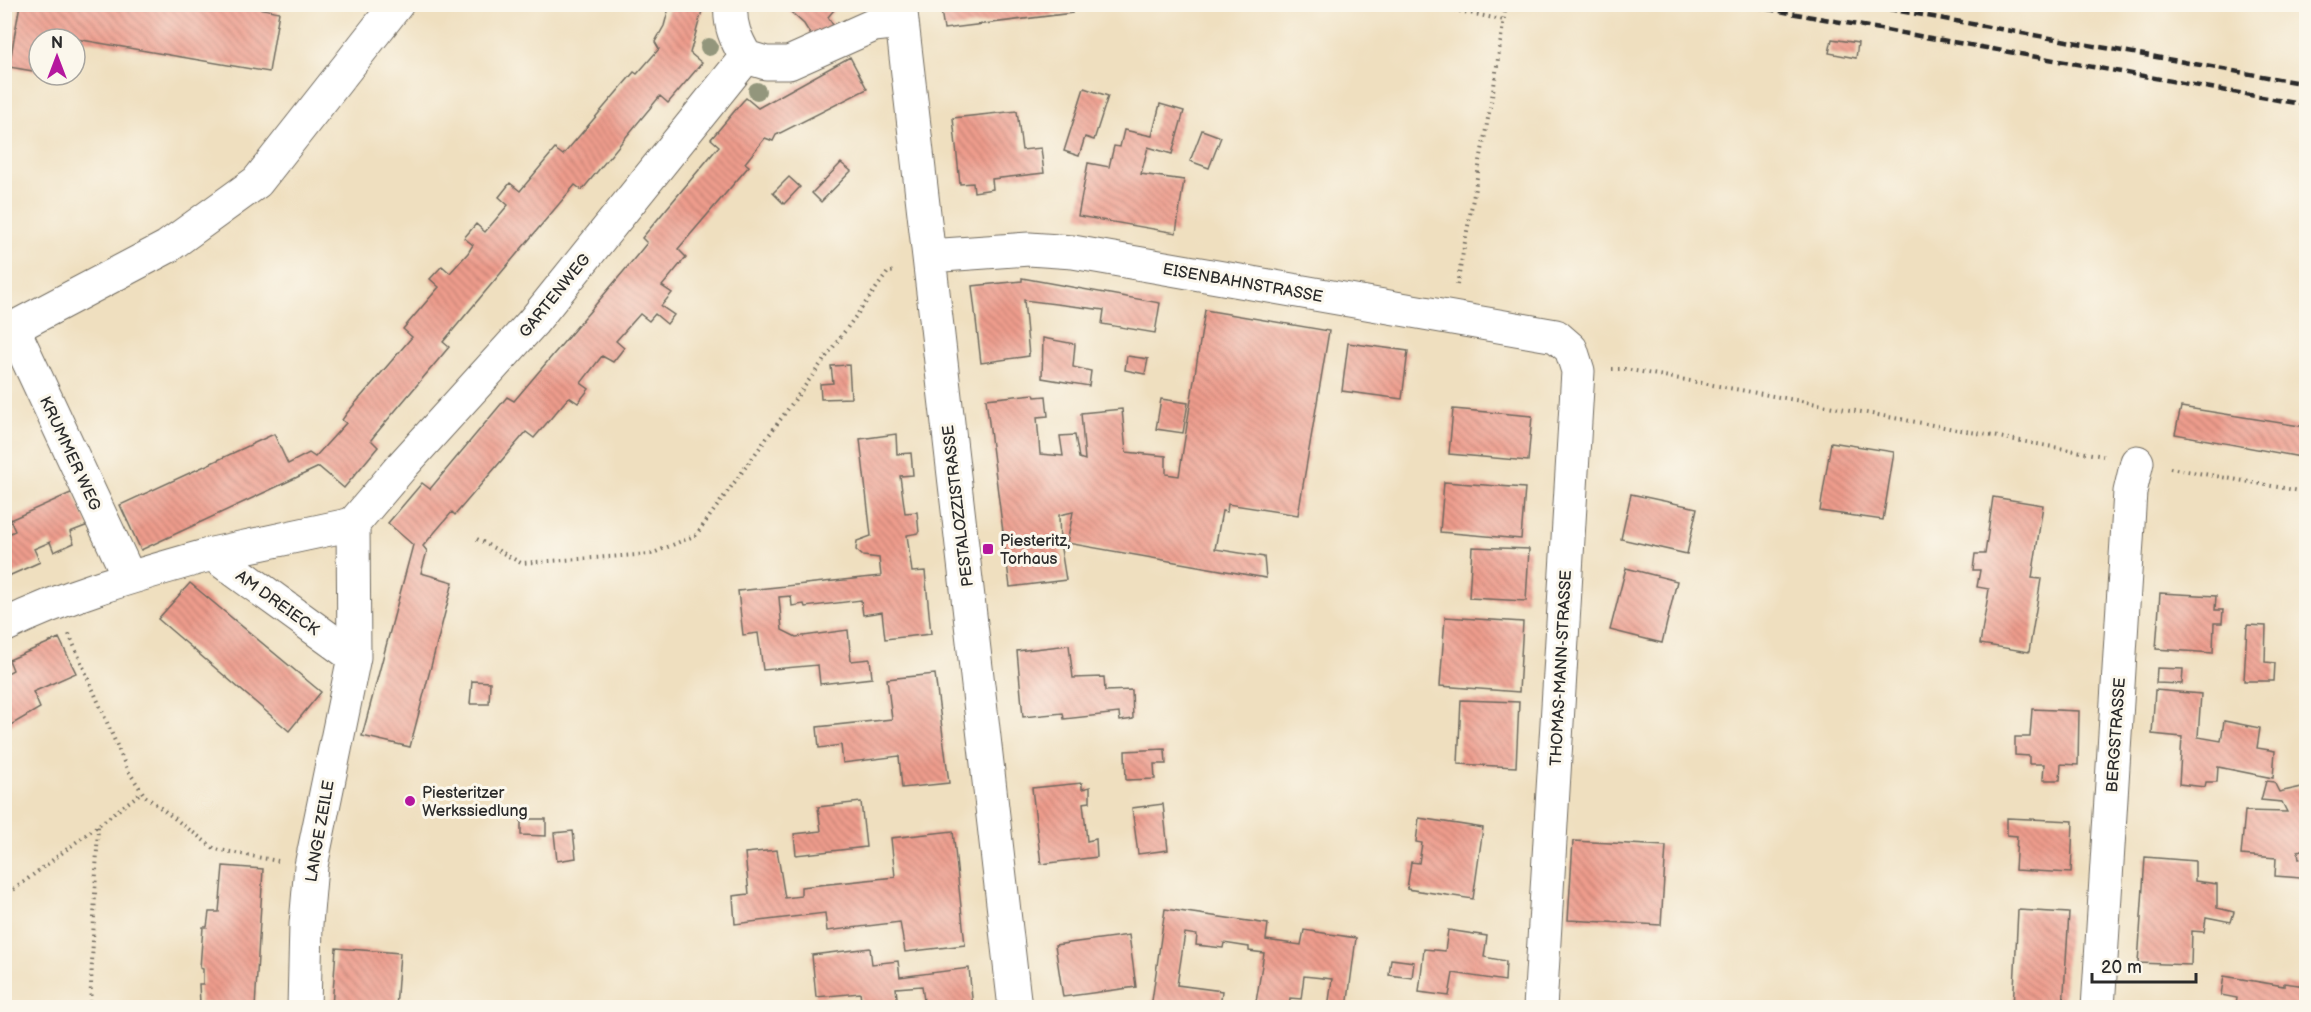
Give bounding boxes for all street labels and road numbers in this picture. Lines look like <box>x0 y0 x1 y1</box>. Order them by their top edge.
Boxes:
street label: GARTENWEG <box>516 250 595 342</box>
street label: EISENBAHNSTRASSE <box>1161 260 1324 307</box>
street label: KRUMMER WEG <box>35 394 104 514</box>
street label: PESTALOZZISTRASSE <box>939 424 978 588</box>
street label: AM DREIECK <box>232 567 323 640</box>
street label: THOMAS-MANN-STRASSE <box>1547 570 1576 767</box>
street label: BERGSTRASSE <box>2103 677 2130 793</box>
street label: LANGE ZEILE <box>302 779 339 884</box>

